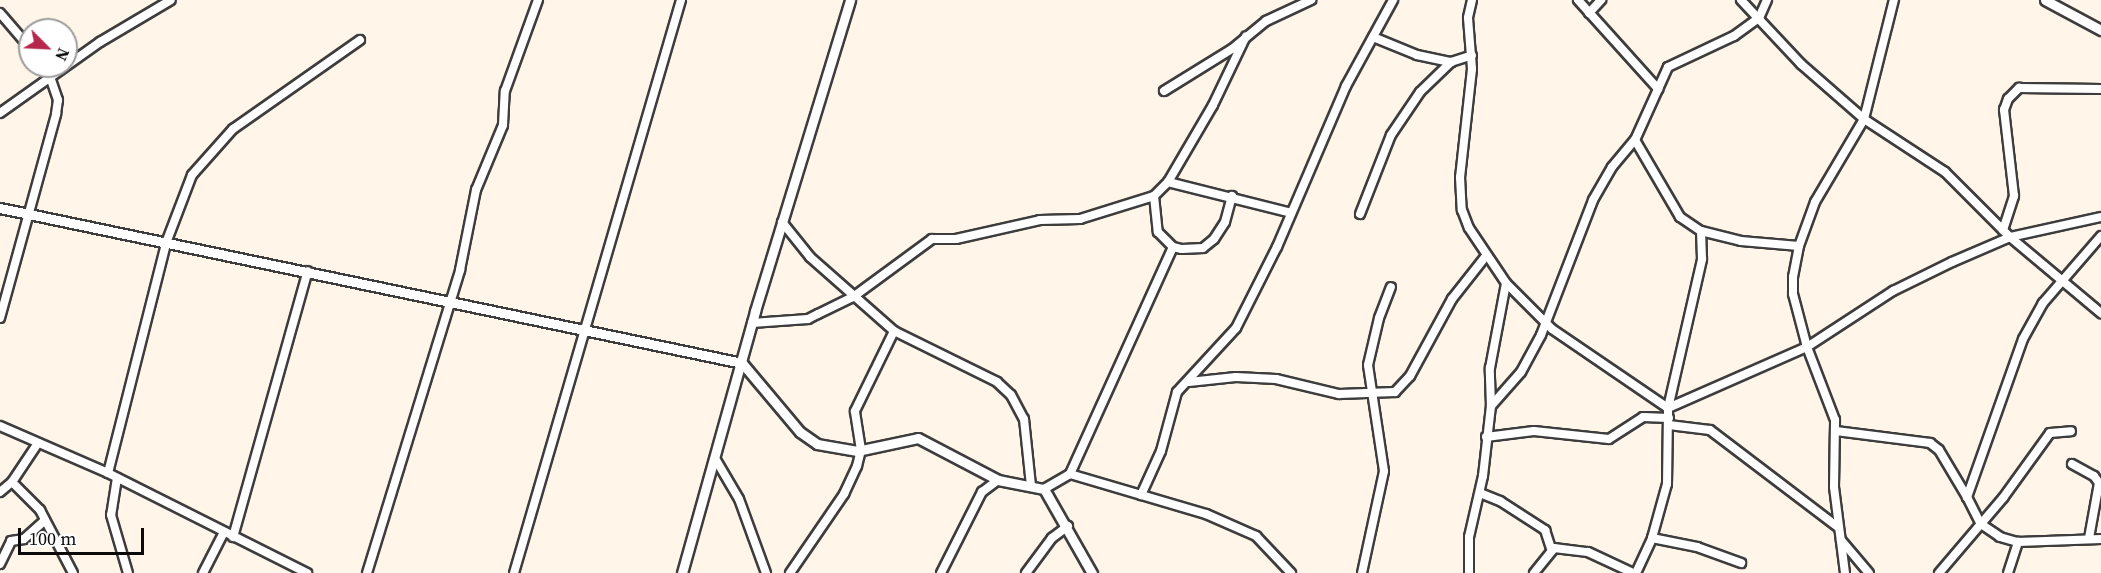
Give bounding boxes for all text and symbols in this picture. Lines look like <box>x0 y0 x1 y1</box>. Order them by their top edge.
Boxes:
north arrow <box>18 18 78 78</box>
text: N <box>50 45 75 64</box>
scale bar <box>21 516 147 554</box>
text: 100 m <box>29 526 76 551</box>

